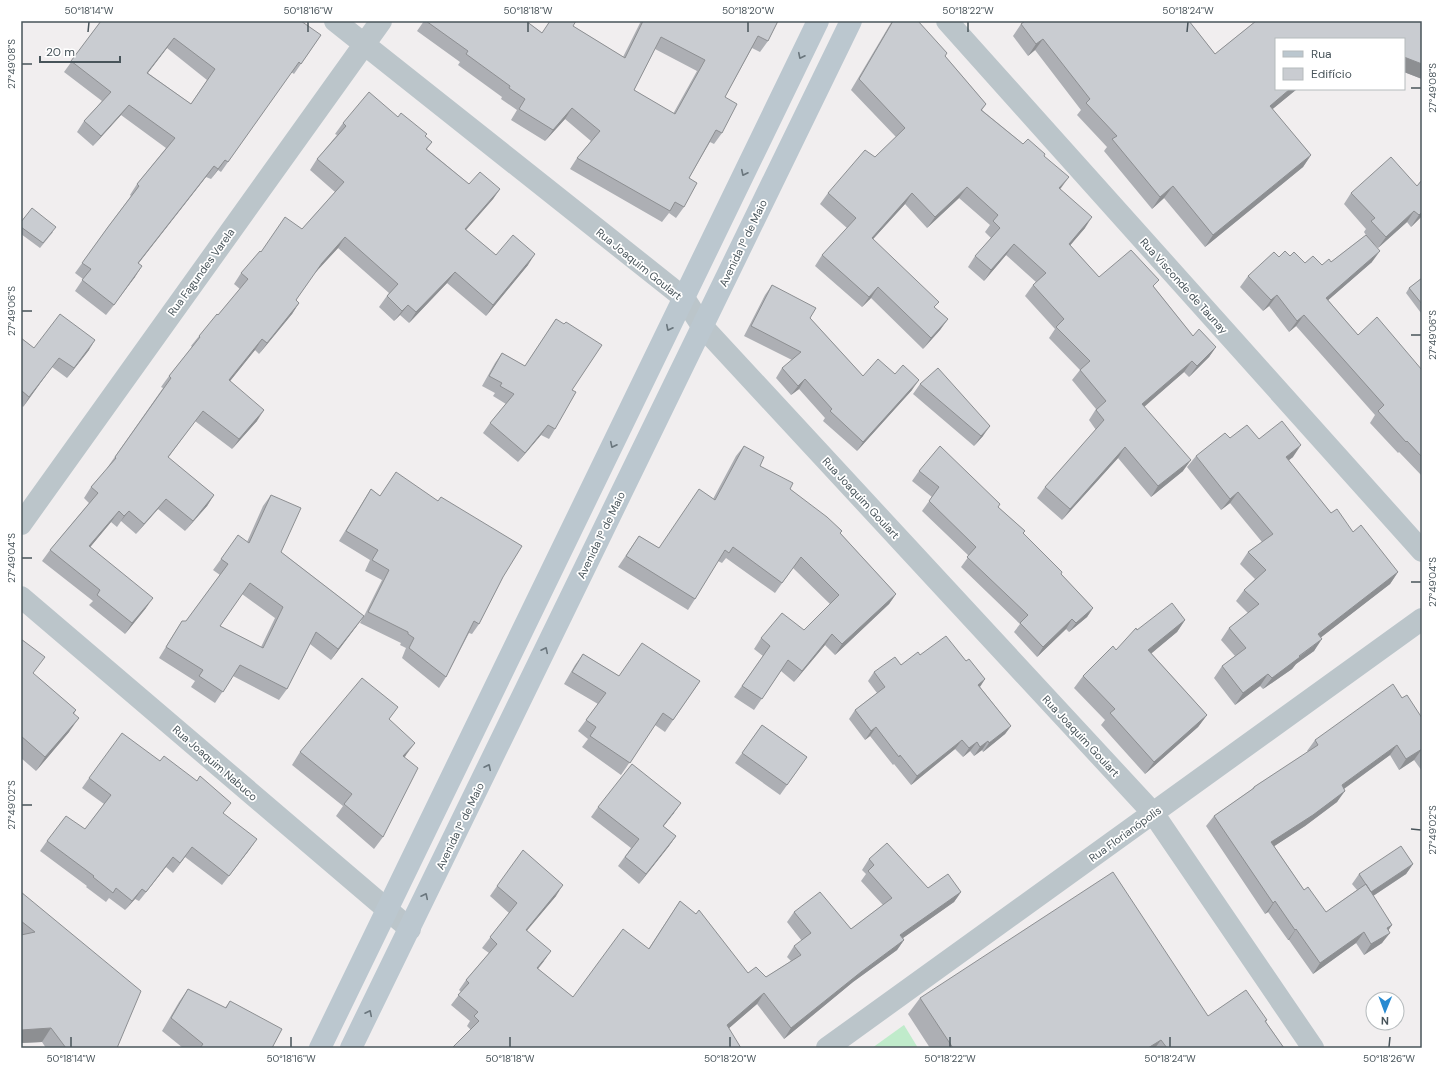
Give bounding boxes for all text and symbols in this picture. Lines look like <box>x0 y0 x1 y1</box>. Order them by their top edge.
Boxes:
text: 50°18'14"W <box>65 4 114 17</box>
text: 50°18'16"W <box>283 4 333 17</box>
text: 50°18'18"W <box>504 4 553 17</box>
text: 50°18'20"W <box>722 4 774 17</box>
text: 50°18'22"W <box>942 4 994 17</box>
text: 50°18'24"W <box>1162 4 1214 17</box>
scale bar <box>40 38 120 64</box>
legend <box>1275 38 1405 90</box>
text: 27°49'08"S <box>5 39 18 89</box>
text: 20 m <box>46 44 75 60</box>
text: Rua <box>1311 46 1332 62</box>
one-way arrow <box>798 52 806 59</box>
text: 27°49'08"S <box>1426 63 1439 113</box>
text: Edifício <box>1311 66 1352 82</box>
one-way arrow <box>741 169 749 176</box>
street label: Avenida 1º de Maio <box>716 197 770 289</box>
street label: Rua Fagundes Varela <box>165 225 237 319</box>
street label: Rua Joaquim Goulart <box>593 225 685 303</box>
street label: Rua Visconde de Taunay <box>1137 235 1231 337</box>
text: 27°49'06"S <box>5 286 18 336</box>
text: 27°49'06"S <box>1426 310 1439 360</box>
one-way arrow <box>666 324 674 331</box>
one-way arrow <box>610 441 618 448</box>
street label: Rua Joaquim Goulart <box>820 454 902 542</box>
street label: Avenida 1º de Maio <box>574 489 628 581</box>
text: 27°49'04"S <box>5 533 18 583</box>
text: 27°49'04"S <box>1426 557 1439 607</box>
one-way arrow <box>540 646 548 654</box>
street label: Rua Joaquim Goulart <box>1040 692 1122 780</box>
street label: Rua Joaquim Nabuco <box>170 722 260 804</box>
one-way arrow <box>483 763 491 771</box>
text: 27°49'02"S <box>5 780 18 830</box>
street label: Avenida 1º de Maio <box>433 780 487 872</box>
street label: Rua Florianópolis <box>1086 803 1164 865</box>
text: 27°49'02"S <box>1426 805 1439 855</box>
one-way arrow <box>420 893 428 900</box>
north arrow <box>1365 991 1405 1031</box>
one-way arrow <box>364 1010 371 1017</box>
text: N <box>1381 1014 1389 1028</box>
text: 50°18'14"W <box>47 1052 96 1065</box>
text: 50°18'16"W <box>266 1052 316 1065</box>
text: 50°18'18"W <box>486 1052 535 1065</box>
text: 50°18'20"W <box>704 1052 756 1065</box>
text: 50°18'22"W <box>924 1052 976 1065</box>
text: 50°18'24"W <box>1144 1052 1196 1065</box>
text: 50°18'26"W <box>1363 1052 1415 1065</box>

